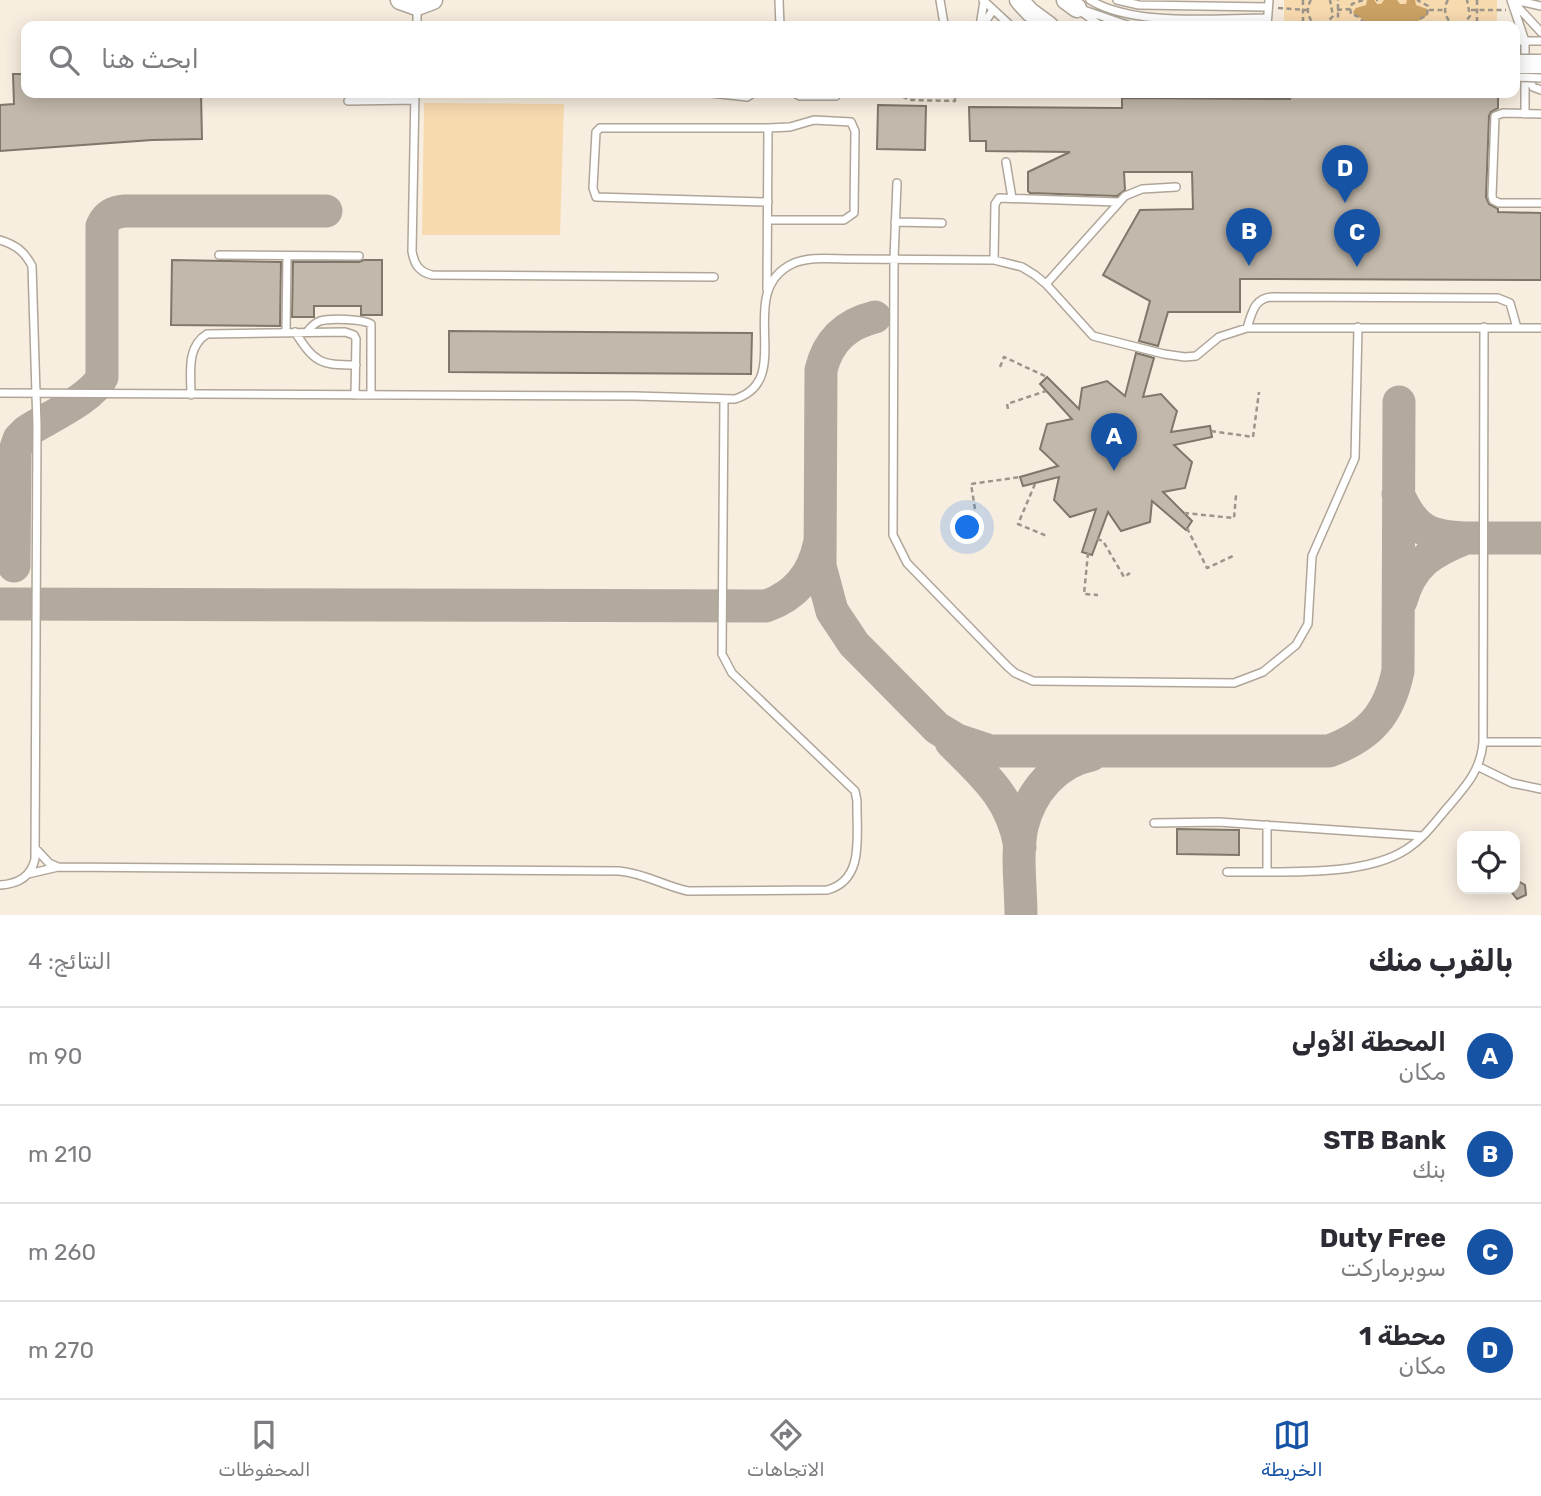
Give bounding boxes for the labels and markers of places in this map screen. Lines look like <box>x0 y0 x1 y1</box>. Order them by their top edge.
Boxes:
pin: D <box>1322 145 1368 203</box>
pin: B <box>1226 208 1272 266</box>
pin: C <box>1334 209 1380 267</box>
pin: A <box>1091 413 1137 471</box>

